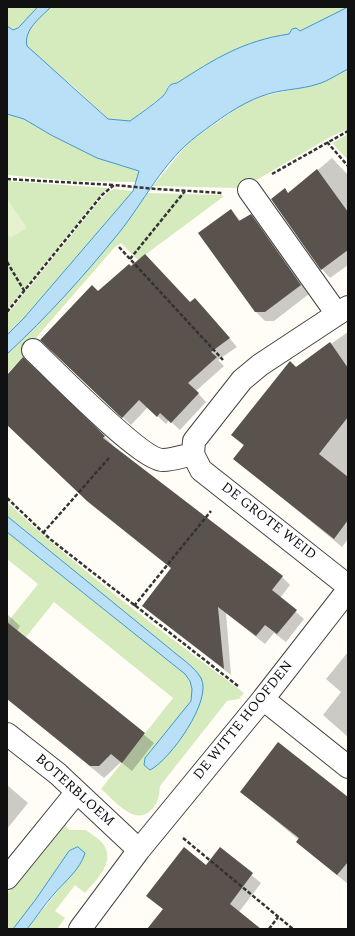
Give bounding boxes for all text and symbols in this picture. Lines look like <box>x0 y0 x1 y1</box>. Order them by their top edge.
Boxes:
street label: DE GROTE WEID <box>217 480 319 564</box>
street label: DE WITTE HOOFDEN <box>191 658 297 784</box>
street label: BOTERBLOEM <box>31 751 117 831</box>

